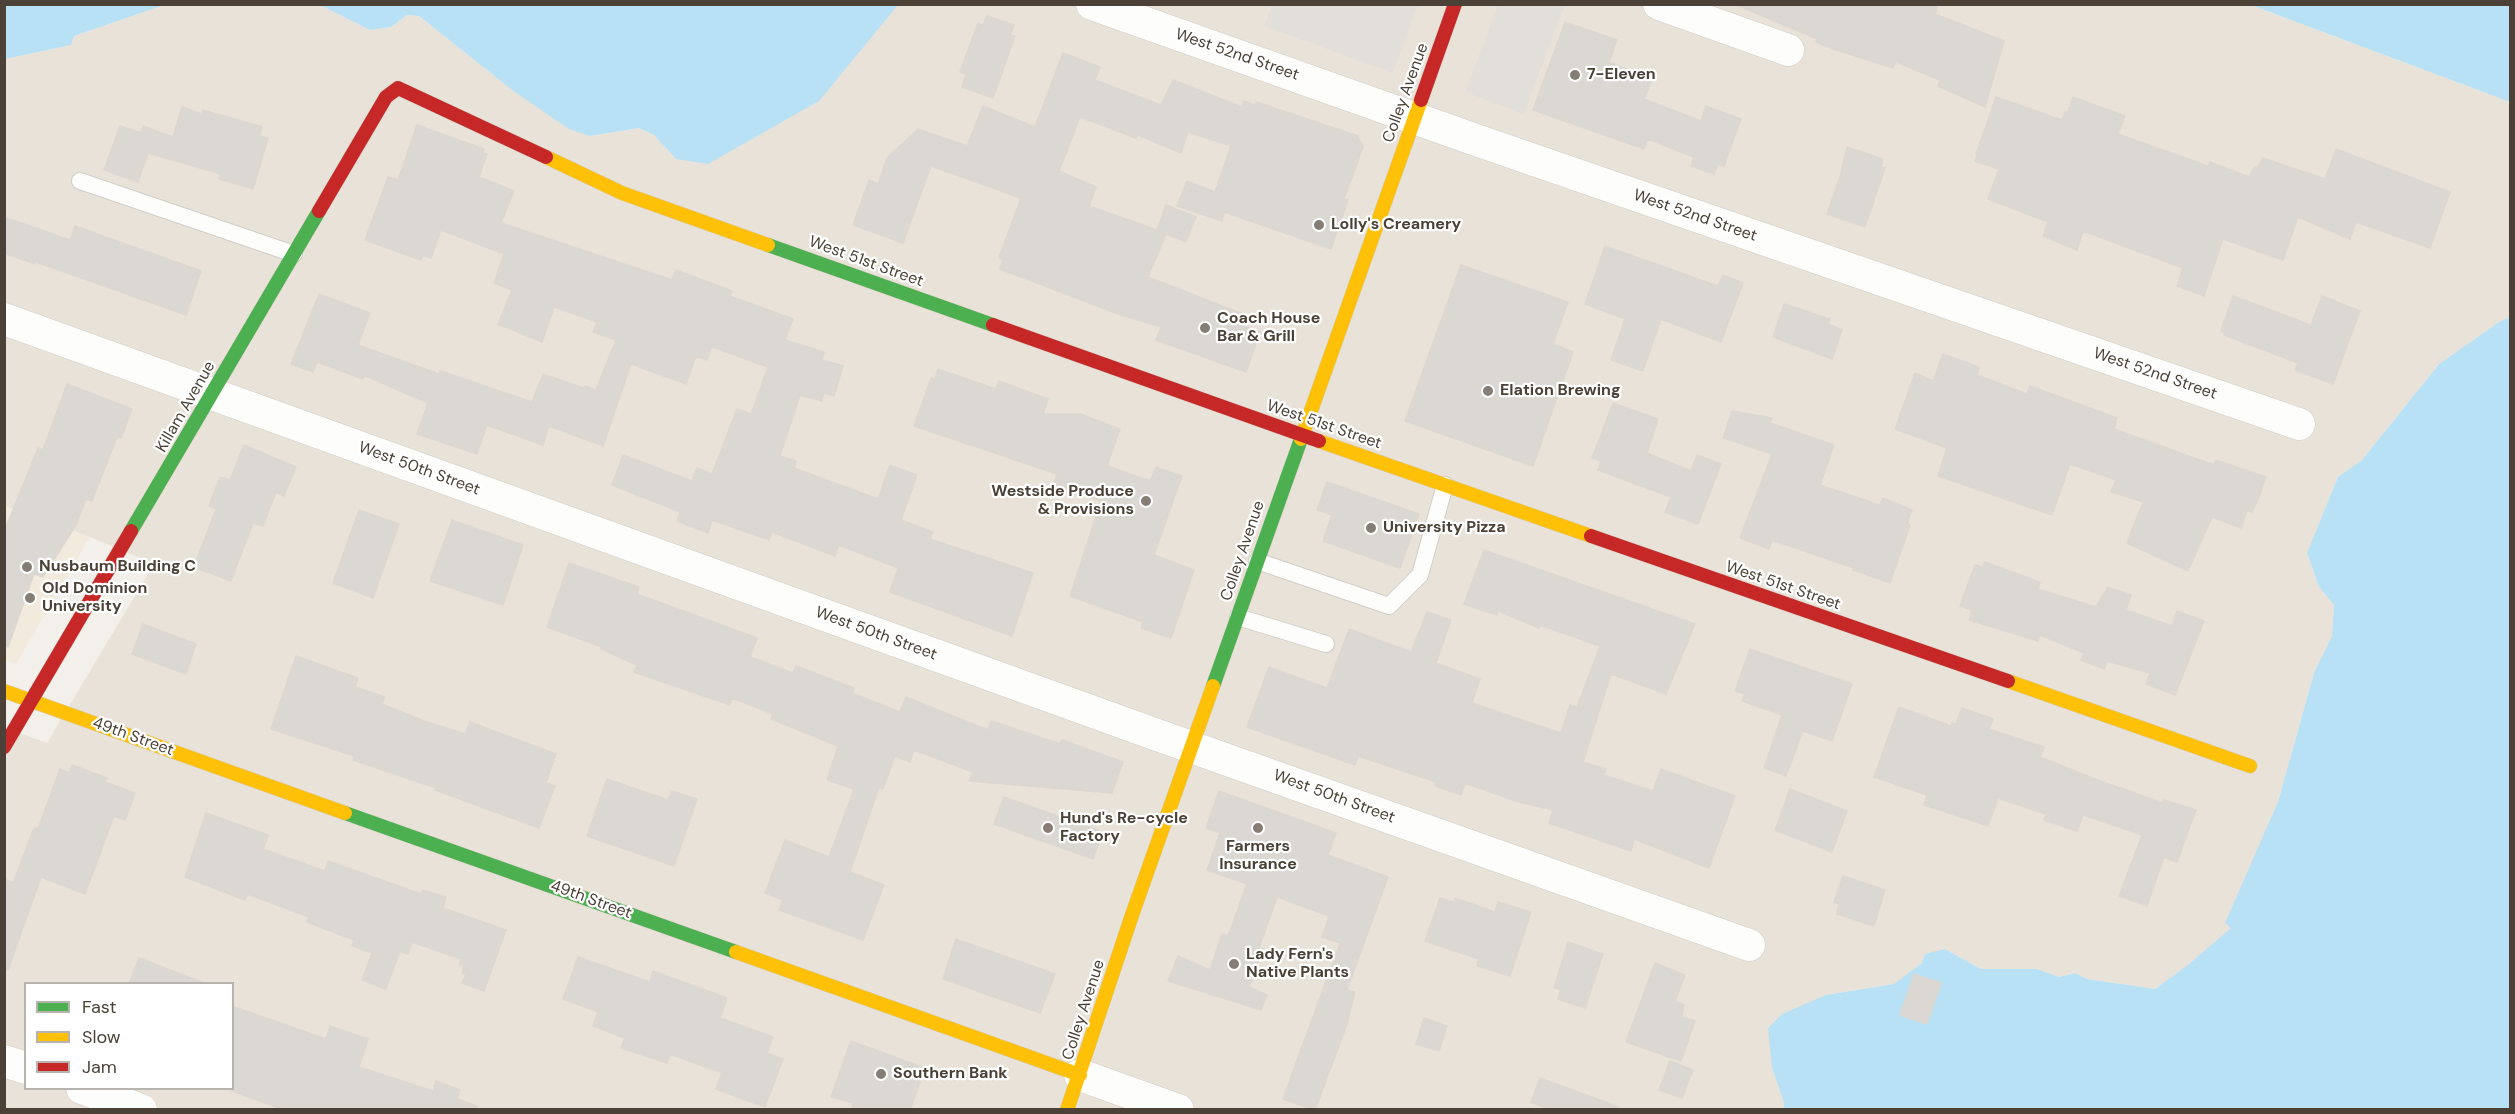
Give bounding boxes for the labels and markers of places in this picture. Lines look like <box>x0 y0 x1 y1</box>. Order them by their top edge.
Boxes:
place label: 7-Eleven <box>1587 65 1656 85</box>
marker: 7-Eleven <box>1568 68 1582 82</box>
place label: Lolly's Creamery <box>1331 215 1461 235</box>
marker: Lolly's Creamery <box>1312 218 1326 232</box>
place label: Coach House Bar & Grill <box>1217 309 1320 347</box>
marker: Coach House Bar & Grill <box>1198 321 1212 335</box>
place label: Elation Brewing <box>1500 381 1620 401</box>
marker: Elation Brewing <box>1481 384 1495 398</box>
place label: Westside Produce & Provisions <box>991 482 1134 520</box>
marker: Westside Produce & Provisions <box>1139 494 1153 508</box>
place label: University Pizza <box>1383 518 1506 538</box>
marker: University Pizza <box>1364 521 1378 535</box>
place label: Nusbaum Building C <box>39 557 196 577</box>
marker: Nusbaum Building C <box>20 560 34 574</box>
place label: Old Dominion University <box>42 579 147 617</box>
marker: Old Dominion University <box>23 591 37 605</box>
place label: Hund's Re-cycle Factory <box>1060 809 1188 847</box>
marker: Hund's Re-cycle Factory <box>1041 821 1055 835</box>
marker: Farmers Insurance <box>1251 821 1265 835</box>
place label: Farmers Insurance <box>1219 837 1297 875</box>
place label: Lady Fern's Native Plants <box>1246 945 1349 983</box>
marker: Lady Fern's Native Plants <box>1227 957 1241 971</box>
place label: Southern Bank <box>893 1064 1008 1084</box>
marker: Southern Bank <box>874 1067 888 1081</box>

